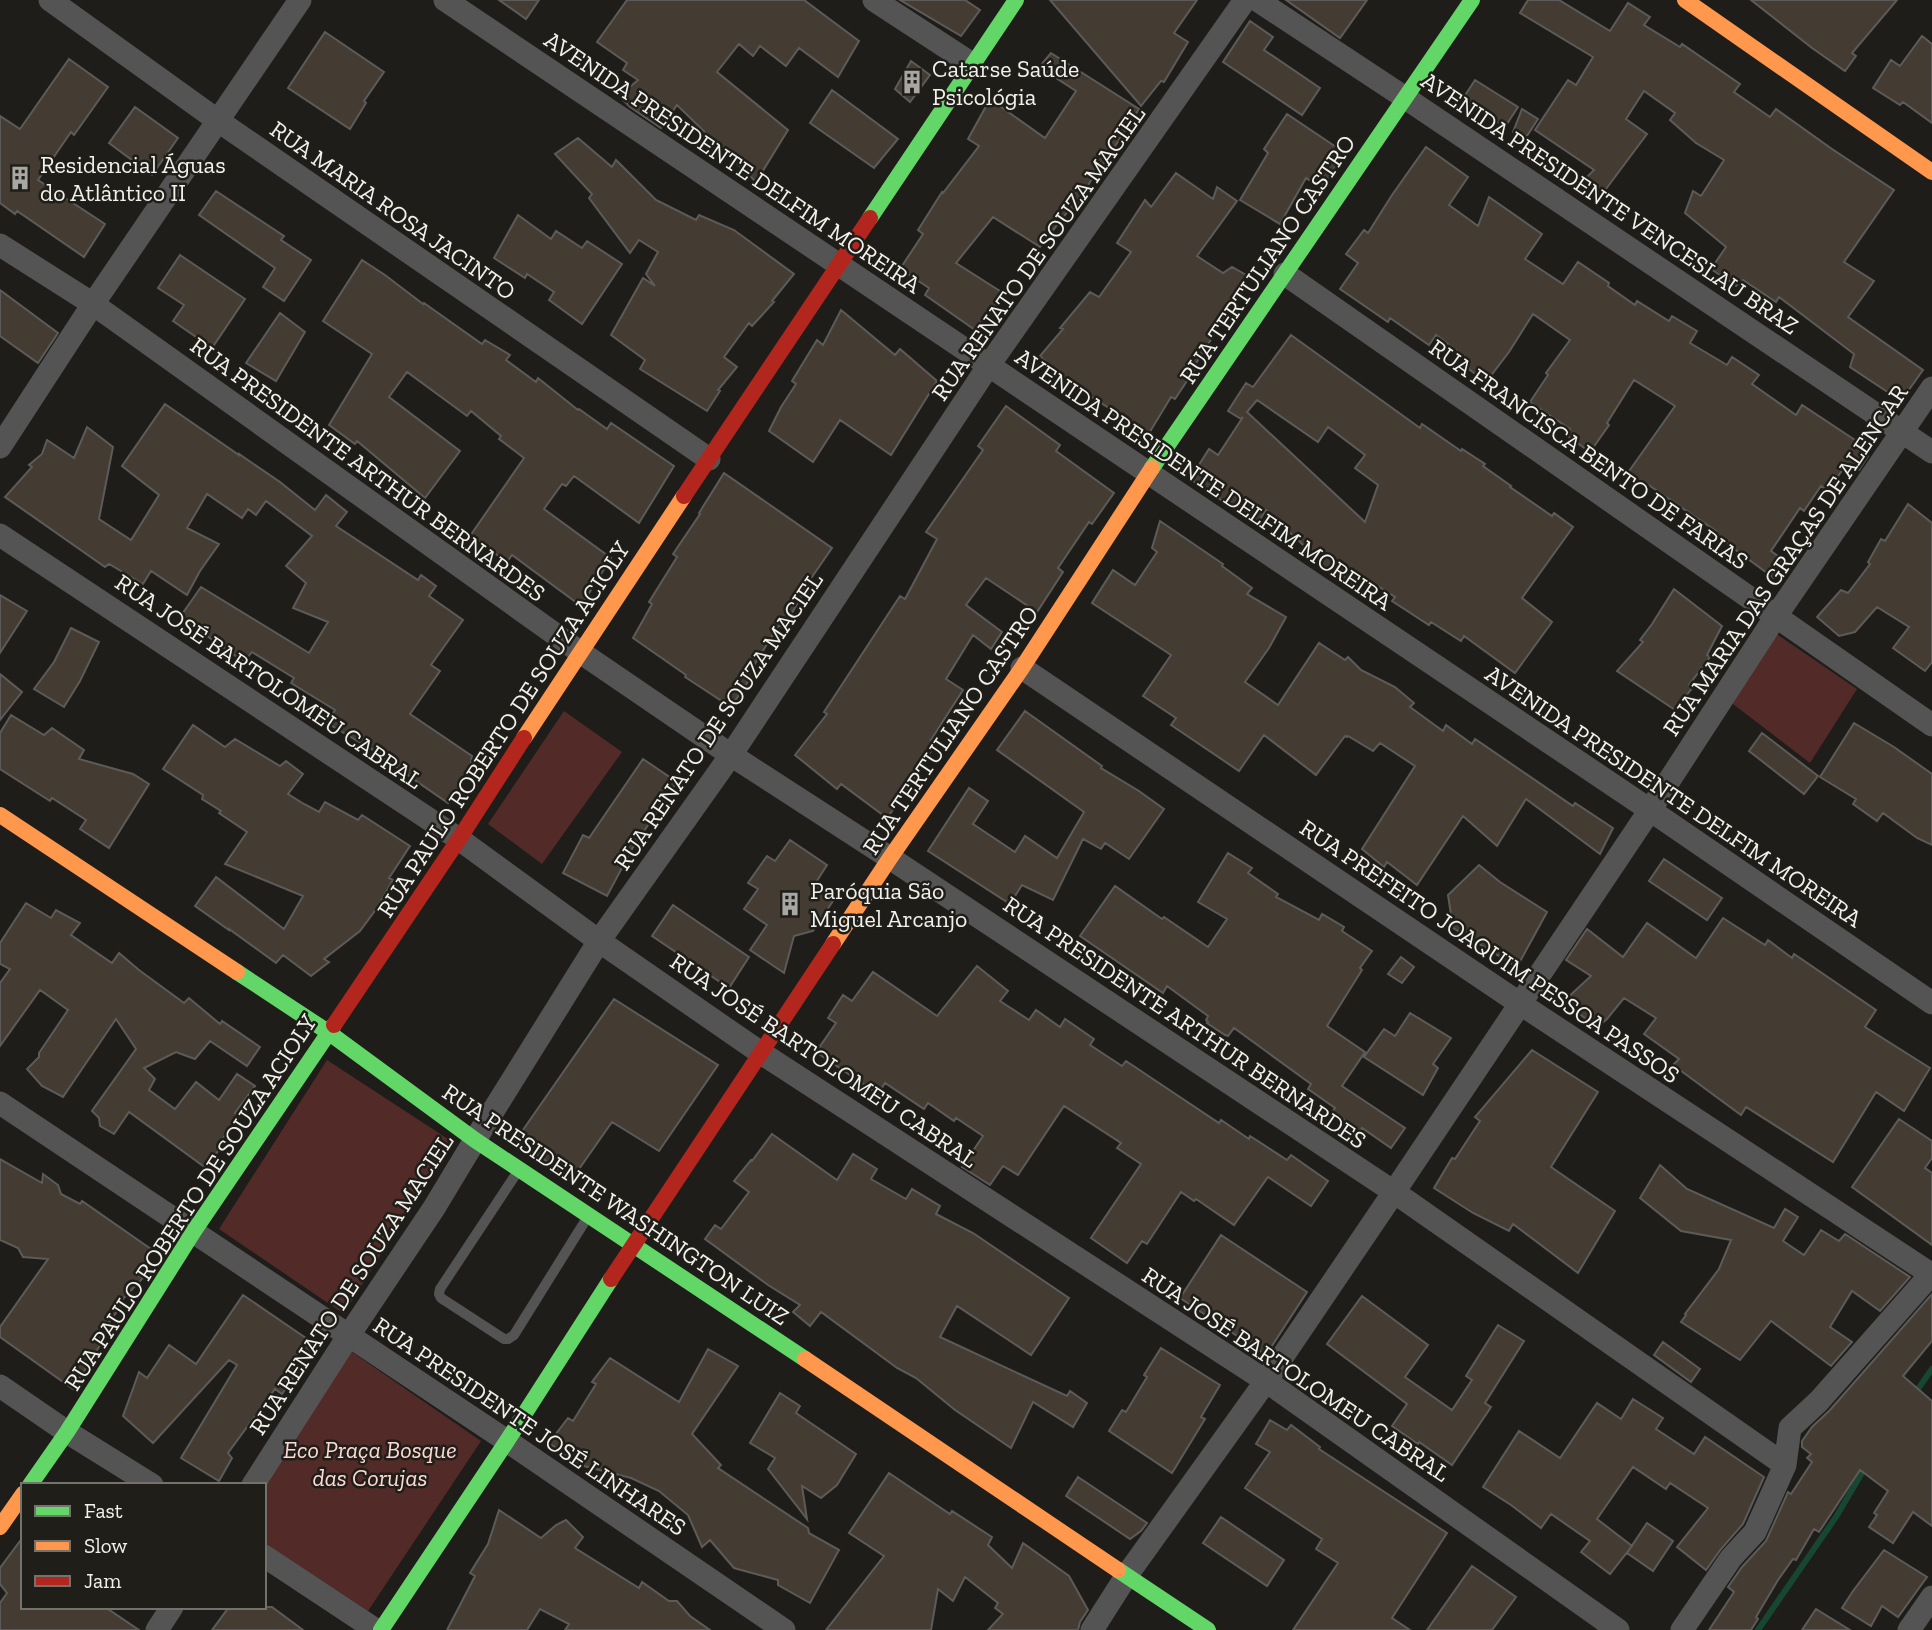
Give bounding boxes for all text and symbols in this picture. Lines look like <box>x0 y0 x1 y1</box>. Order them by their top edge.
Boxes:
street label: AVENIDA PRESIDENTE DELFIM MOREIRA <box>539 25 927 300</box>
place label: Catarse Saúde Psicológia <box>932 54 1079 111</box>
street label: AVENIDA PRESIDENTE VENCESLAU BRAZ <box>1416 65 1804 341</box>
building icon: Catarse Saúde Psicológia <box>898 68 926 96</box>
street label: RUA RENATO DE SOUZA MACIEL <box>925 100 1151 406</box>
street label: RUA MARIA ROSA JACINTO <box>265 114 521 306</box>
street label: RUA TERTULIANO CASTRO <box>1173 129 1361 389</box>
place label: Residencial Águas do Atlântico II <box>40 150 226 207</box>
building icon: Residencial Águas do Atlântico II <box>6 164 34 192</box>
street label: RUA PRESIDENTE ARTHUR BERNARDES <box>185 331 551 607</box>
street label: RUA FRANCISCA BENTO DE FARIAS <box>1424 332 1754 576</box>
street label: AVENIDA PRESIDENTE DELFIM MOREIRA <box>1010 342 1398 617</box>
street label: RUA MARIA DAS GRAÇAS DE ALENCAR <box>1656 379 1914 741</box>
street label: RUA PAULO ROBERTO DE SOUZA ACIOLY <box>370 535 636 922</box>
street label: RUA JOSÉ BARTOLOMEU CABRAL <box>110 567 428 795</box>
street label: RUA RENATO DE SOUZA MACIEL <box>607 567 829 875</box>
street label: RUA TERTULIANO CASTRO <box>856 600 1044 860</box>
street label: AVENIDA PRESIDENTE DELFIM MOREIRA <box>1480 659 1868 934</box>
street label: RUA PREFEITO JOAQUIM PESSOA PASSOS <box>1295 813 1685 1089</box>
place label: Paróquia São Miguel Arcanjo <box>810 876 967 933</box>
street label: RUA PRESIDENTE ARTHUR BERNARDES <box>998 889 1372 1155</box>
building icon: Paróquia São Miguel Arcanjo <box>776 890 804 918</box>
street label: RUA JOSÉ BARTOLOMEU CABRAL <box>665 946 983 1174</box>
street label: RUA PAULO ROBERTO DE SOUZA ACIOLY <box>57 1008 323 1395</box>
street label: RUA PRESIDENTE WASHINGTON LUIZ <box>437 1077 795 1331</box>
street label: RUA RENATO DE SOUZA MACIEL <box>243 1128 459 1440</box>
street label: RUA JOSÉ BARTOLOMEU CABRAL <box>1137 1260 1455 1488</box>
street label: RUA PRESIDENTE JOSÉ LINHARES <box>368 1310 692 1542</box>
park label: Eco Praça Bosque das Corujas <box>283 1435 457 1492</box>
legend <box>21 1483 266 1609</box>
text: Fast <box>84 1498 123 1523</box>
text: Slow <box>84 1533 127 1558</box>
text: Jam <box>84 1568 121 1593</box>

